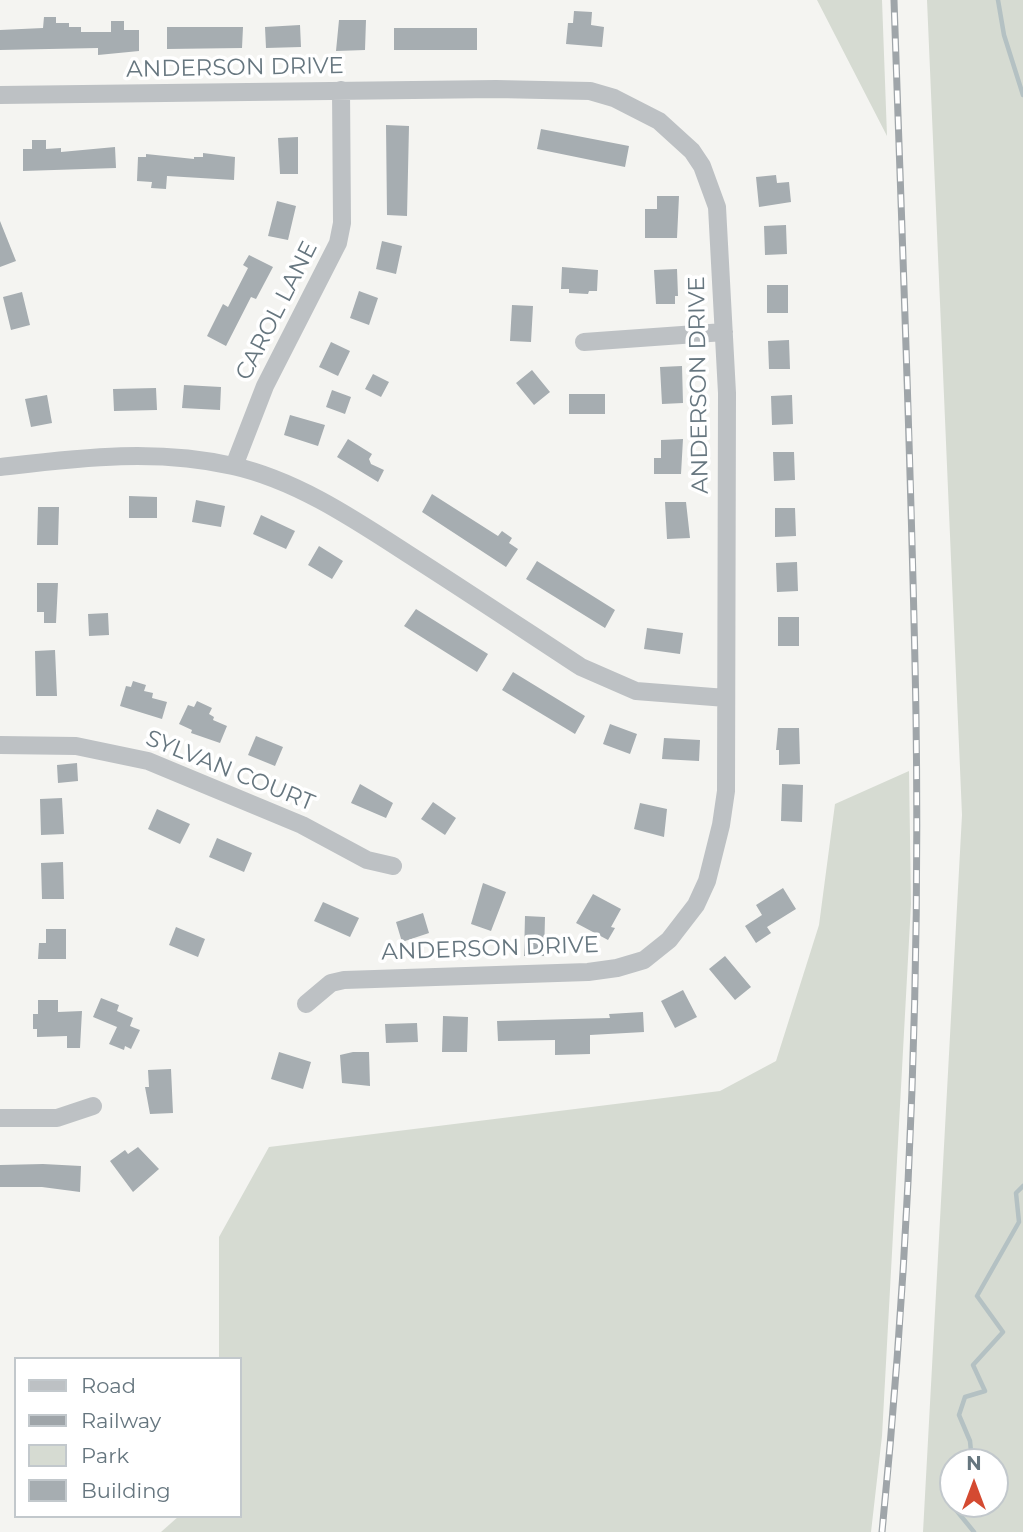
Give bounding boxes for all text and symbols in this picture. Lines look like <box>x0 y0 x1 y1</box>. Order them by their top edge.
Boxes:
street label: ANDERSON DRIVE <box>126 52 344 84</box>
street label: CAROL LANE <box>230 237 324 385</box>
street label: ANDERSON DRIVE <box>683 276 715 494</box>
street label: SYLVAN COURT <box>142 725 318 817</box>
street label: ANDERSON DRIVE <box>381 931 599 967</box>
legend <box>14 1357 242 1518</box>
text: Road <box>81 1373 136 1398</box>
text: Railway <box>81 1408 161 1433</box>
text: Park <box>81 1443 129 1468</box>
north arrow <box>939 1448 1009 1518</box>
text: N <box>966 1452 982 1475</box>
text: Building <box>81 1478 171 1503</box>

